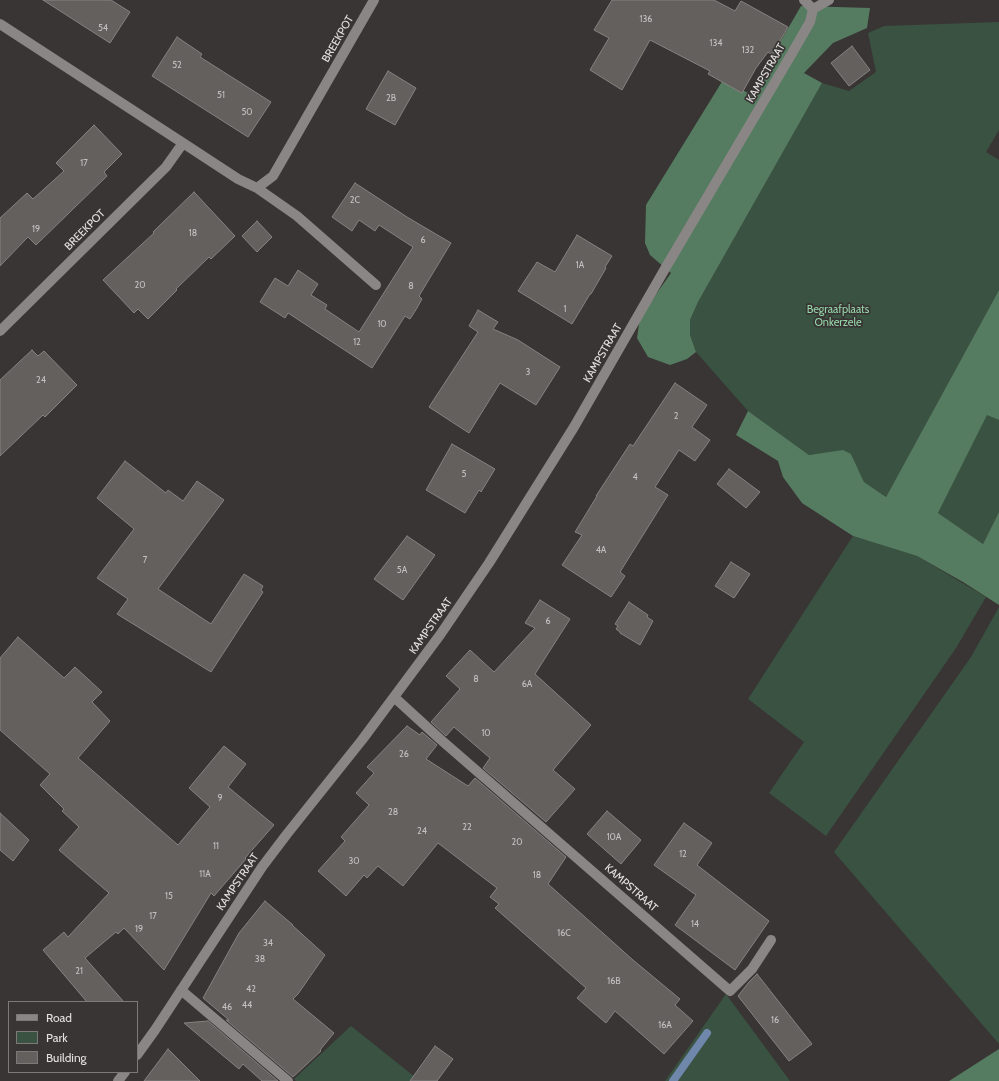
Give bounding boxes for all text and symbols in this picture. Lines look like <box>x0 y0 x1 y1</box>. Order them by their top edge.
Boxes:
street label: BREEKPOT <box>319 13 357 65</box>
house number: 136 <box>640 14 652 24</box>
house number: 54 <box>98 23 108 33</box>
house number: 134 <box>709 38 723 48</box>
street label: KAMPSTRAAT <box>744 41 788 105</box>
house number: 132 <box>742 45 754 55</box>
house number: 52 <box>172 60 182 70</box>
house number: 51 <box>217 90 225 100</box>
house number: 2B <box>386 93 396 103</box>
house number: 50 <box>241 107 253 117</box>
house number: 17 <box>80 158 88 168</box>
house number: 2C <box>350 195 360 205</box>
street label: BREEKPOT <box>62 207 108 253</box>
house number: 19 <box>32 224 40 234</box>
house number: 18 <box>189 228 197 238</box>
house number: 6 <box>420 235 426 245</box>
house number: 1A <box>576 260 584 270</box>
house number: 20 <box>135 280 145 290</box>
house number: 8 <box>408 281 414 291</box>
park label: Begraafplaats Onkerzele <box>807 303 869 329</box>
house number: 1 <box>564 304 566 314</box>
house number: 10 <box>377 319 387 329</box>
street label: KAMPSTRAAT <box>581 321 625 385</box>
house number: 12 <box>353 337 361 347</box>
house number: 3 <box>526 367 530 377</box>
house number: 24 <box>36 375 46 385</box>
house number: 2 <box>674 411 678 421</box>
house number: 5 <box>462 469 466 479</box>
house number: 4 <box>632 472 638 482</box>
house number: 4A <box>596 545 606 555</box>
house number: 7 <box>143 555 147 565</box>
house number: 5A <box>397 565 407 575</box>
street label: KAMPSTRAAT <box>407 595 455 657</box>
house number: 6 <box>545 616 551 626</box>
house number: 8 <box>473 674 479 684</box>
house number: 6A <box>522 679 532 689</box>
house number: 10 <box>481 728 491 738</box>
house number: 26 <box>399 749 409 759</box>
house number: 9 <box>217 793 223 803</box>
house number: 28 <box>388 807 398 817</box>
house number: 22 <box>462 822 472 832</box>
house number: 24 <box>417 826 427 836</box>
house number: 10A <box>607 832 621 842</box>
house number: 20 <box>512 837 522 847</box>
house number: 11 <box>213 841 219 851</box>
house number: 12 <box>679 849 687 859</box>
street label: KAMPSTRAAT <box>214 851 262 913</box>
house number: 30 <box>348 856 360 866</box>
street label: KAMPSTRAAT <box>602 861 660 915</box>
house number: 11A <box>199 869 211 879</box>
house number: 18 <box>533 870 541 880</box>
house number: 15 <box>165 891 173 901</box>
house number: 17 <box>149 911 157 921</box>
house number: 14 <box>691 919 699 929</box>
house number: 19 <box>135 924 143 934</box>
house number: 16C <box>557 928 571 938</box>
house number: 34 <box>263 938 273 948</box>
house number: 38 <box>255 954 265 964</box>
house number: 21 <box>75 966 83 976</box>
house number: 16B <box>607 976 621 986</box>
house number: 42 <box>246 984 256 994</box>
house number: 44 <box>242 1000 252 1010</box>
legend <box>8 1001 138 1073</box>
house number: 46 <box>222 1002 232 1012</box>
text: Road <box>46 1010 72 1025</box>
house number: 16 <box>771 1015 779 1025</box>
house number: 16A <box>658 1020 672 1030</box>
text: Park <box>46 1030 68 1045</box>
text: Building <box>46 1050 87 1065</box>

